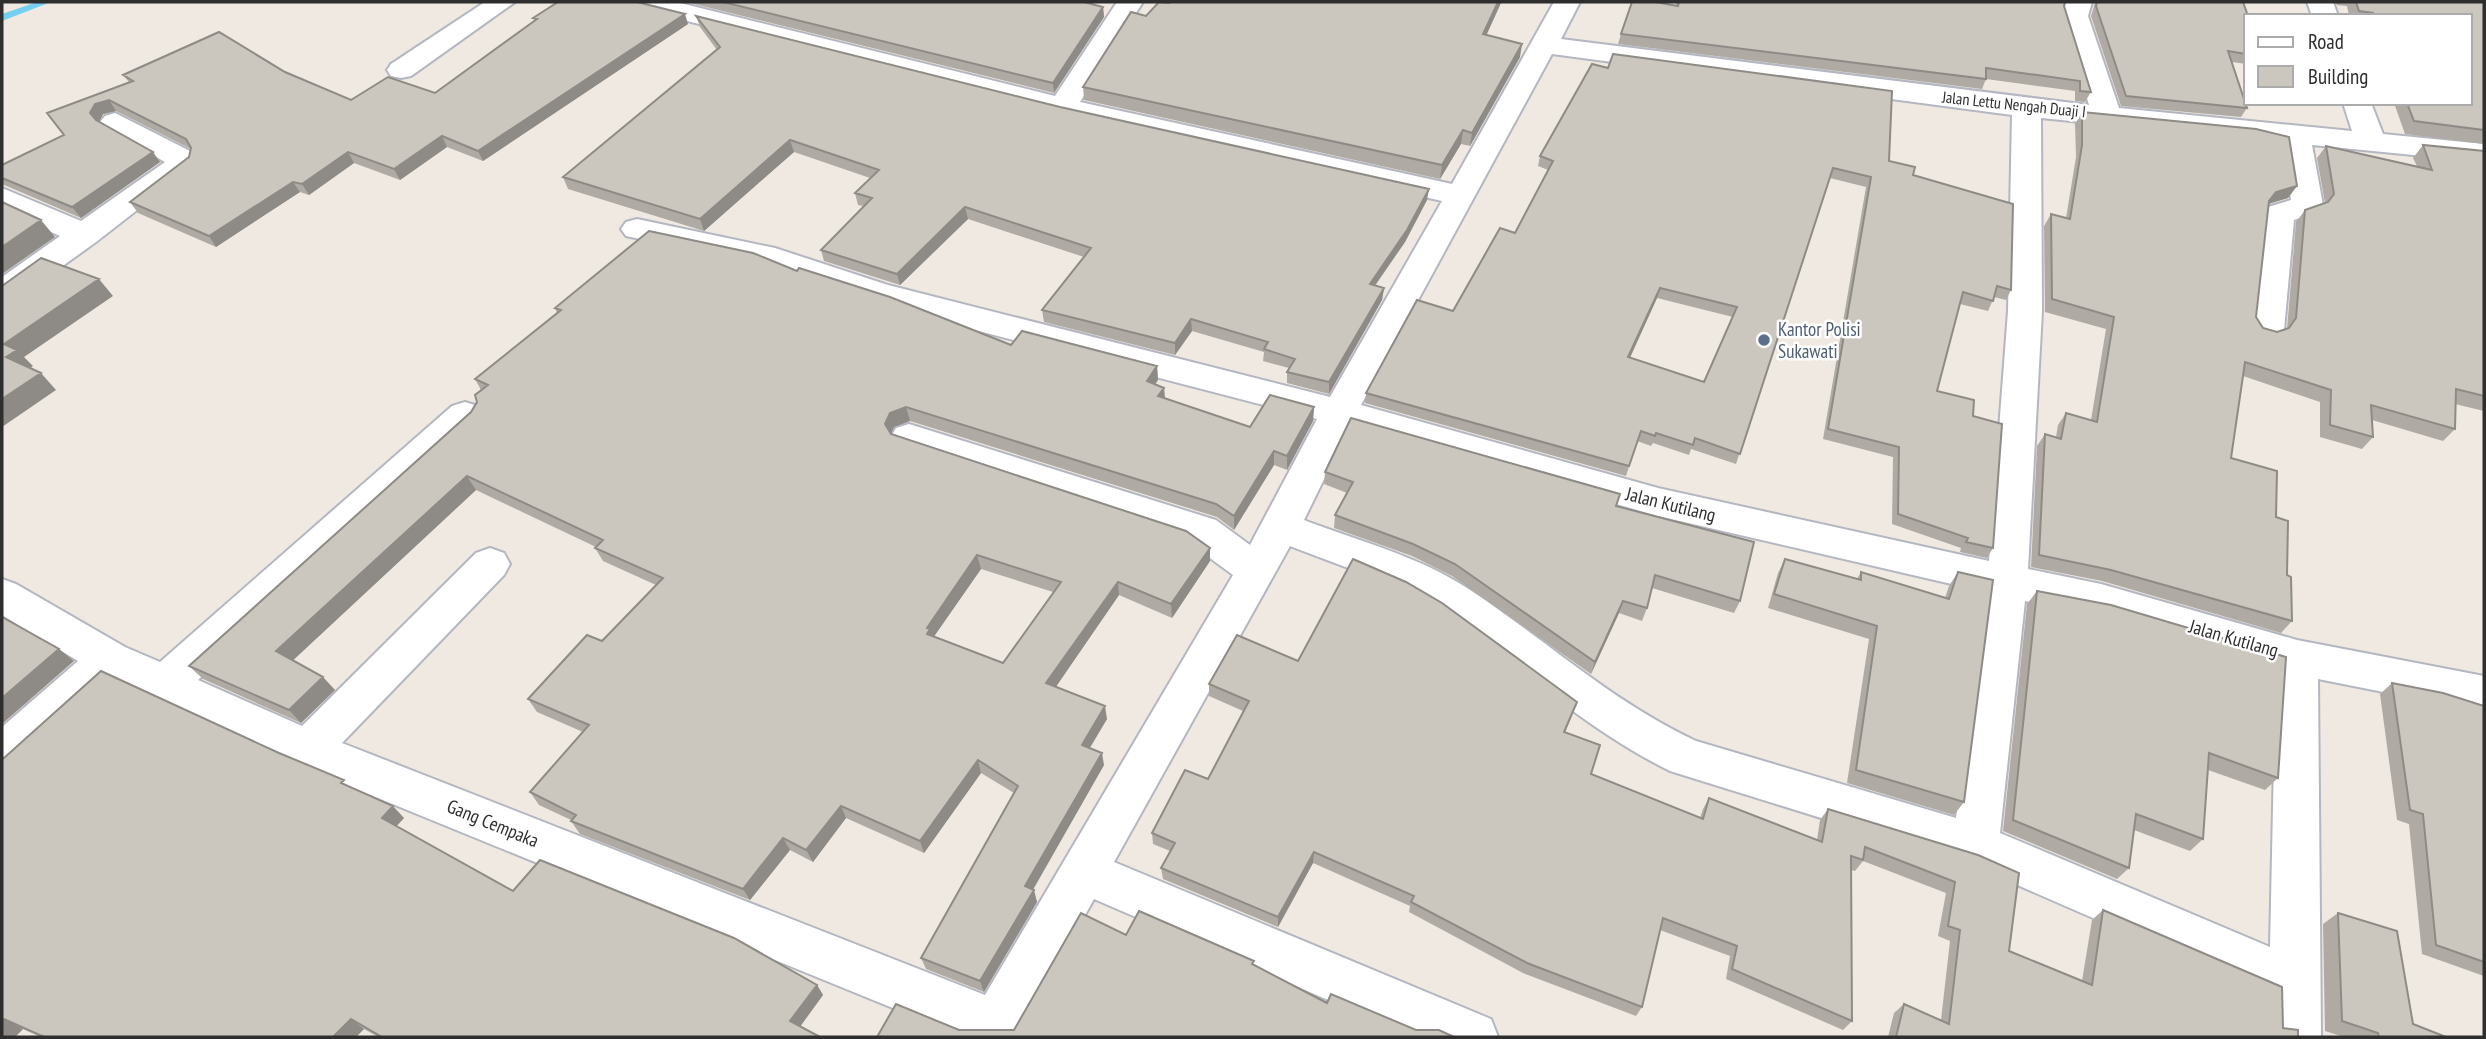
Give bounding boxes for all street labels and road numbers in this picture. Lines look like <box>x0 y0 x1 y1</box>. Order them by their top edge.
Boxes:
street label: Jalan Lettu Nengah Duaji I <box>1940 86 2087 121</box>
street label: Jalan Kutilang <box>1623 481 1718 527</box>
street label: Jalan Kutilang <box>2186 614 2281 662</box>
street label: Gang Cempaka <box>444 794 542 852</box>

